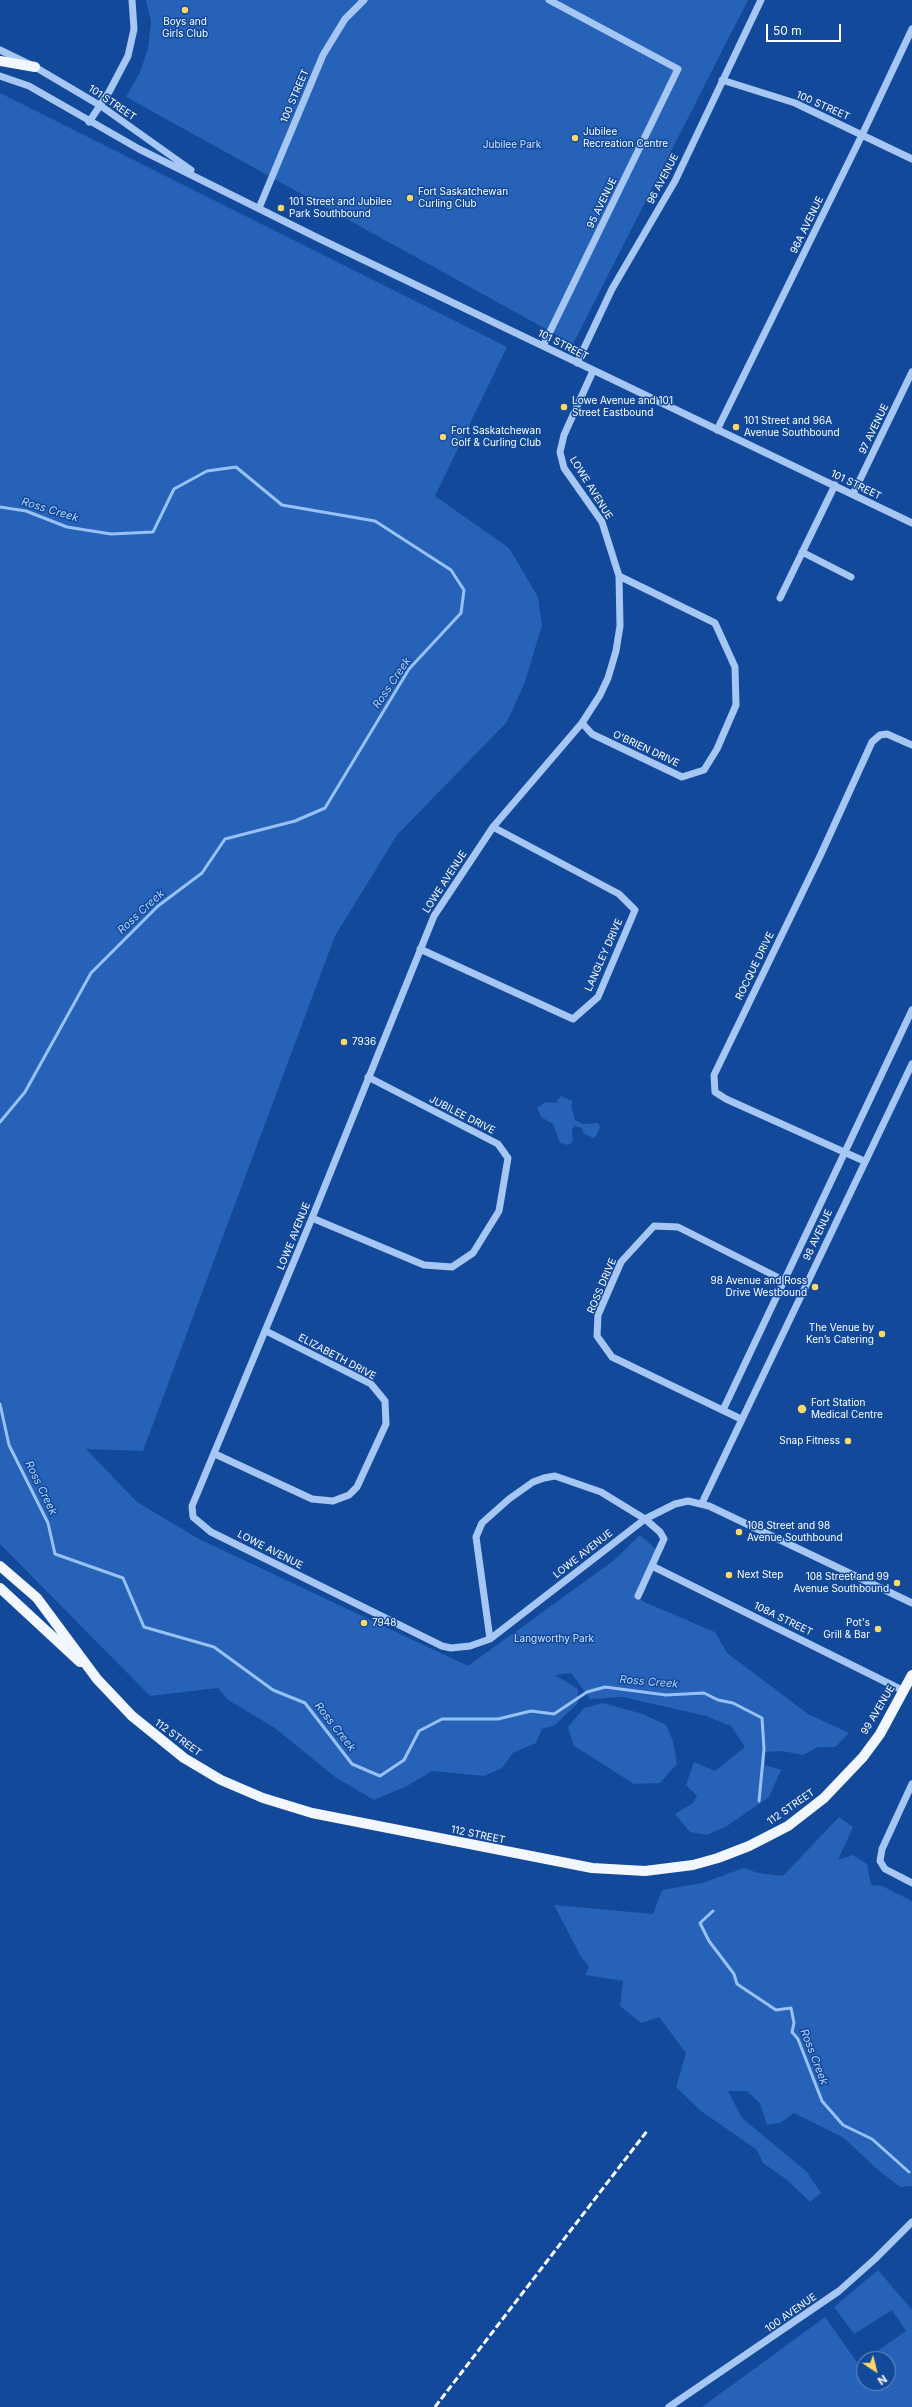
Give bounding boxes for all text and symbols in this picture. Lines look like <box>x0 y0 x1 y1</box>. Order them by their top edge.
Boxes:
marker: Boys and Girls Club <box>180 5 190 15</box>
place label: Boys and Girls Club <box>162 16 208 40</box>
scale bar <box>768 16 843 42</box>
text: 50 m <box>773 23 802 38</box>
street label: 100 STREET <box>278 67 312 125</box>
street label: 101 STREET <box>86 83 138 123</box>
street label: 100 STREET <box>794 89 852 123</box>
place label: Jubilee Recreation Centre <box>583 126 668 150</box>
marker: Jubilee Recreation Centre <box>570 133 580 143</box>
park label: Jubilee Park <box>483 139 541 151</box>
street label: 96 AVENUE <box>645 152 681 206</box>
street label: 95 AVENUE <box>585 176 619 230</box>
place label: Fort Saskatchewan Curling Club <box>418 186 508 210</box>
marker: Fort Saskatchewan Curling Club <box>405 193 415 203</box>
street label: 96A AVENUE <box>788 194 826 256</box>
place label: 101 Street and Jubilee Park Southbound <box>289 196 392 220</box>
marker: 101 Street and Jubilee Park Southbound <box>276 203 286 213</box>
street label: 101 STREET <box>536 327 590 363</box>
place label: Lowe Avenue and 101 Street Eastbound <box>572 395 673 418</box>
marker: Lowe Avenue and 101 Street Eastbound <box>559 402 569 412</box>
street label: 97 AVENUE <box>857 402 891 456</box>
place label: 101 Street and 96A Avenue Southbound <box>744 415 840 438</box>
marker: 101 Street and 96A Avenue Southbound <box>731 422 741 432</box>
place label: Fort Saskatchewan Golf & Curling Club <box>451 425 541 448</box>
marker: Fort Saskatchewan Golf & Curling Club <box>438 432 448 442</box>
street label: LOWE AVENUE <box>567 454 615 522</box>
street label: 101 STREET <box>829 468 883 502</box>
water label: Ross Creek <box>20 495 80 525</box>
water label: Ross Creek <box>370 655 414 711</box>
street label: O'BRIEN DRIVE <box>611 728 681 770</box>
street label: LOWE AVENUE <box>420 849 470 915</box>
water label: Ross Creek <box>115 887 167 937</box>
street label: LANGLEY DRIVE <box>583 917 625 993</box>
street label: ROCQUE DRIVE <box>733 930 777 1002</box>
place label: 7936 <box>352 1036 376 1048</box>
marker: 7936 <box>339 1037 349 1047</box>
street label: JUBILEE DRIVE <box>427 1093 497 1137</box>
street label: LOWE AVENUE <box>275 1200 313 1272</box>
street label: 98 AVENUE <box>801 1207 835 1263</box>
street label: ROSS DRIVE <box>585 1257 619 1315</box>
place label: 98 Avenue and Ross Drive Westbound <box>711 1275 807 1298</box>
marker: 98 Avenue and Ross Drive Westbound <box>810 1282 820 1292</box>
place label: The Venue by Ken’s Catering <box>806 1322 874 1346</box>
marker: The Venue by Ken’s Catering <box>877 1329 887 1339</box>
street label: ELIZABETH DRIVE <box>296 1332 378 1382</box>
place label: Fort Station Medical Centre <box>811 1397 883 1420</box>
marker: Fort Station Medical Centre <box>796 1403 808 1415</box>
place label: Snap Fitness <box>779 1435 840 1447</box>
marker: Snap Fitness <box>843 1436 853 1446</box>
water label: Ross Creek <box>22 1459 60 1517</box>
place label: 108 Street and 98 Avenue Southbound <box>747 1520 843 1544</box>
street label: LOWE AVENUE <box>551 1527 615 1581</box>
marker: 108 Street and 98 Avenue Southbound <box>734 1527 744 1537</box>
street label: LOWE AVENUE <box>235 1528 305 1572</box>
place label: Next Step <box>737 1569 783 1581</box>
marker: Next Step <box>724 1570 734 1580</box>
place label: 108 Street and 99 Avenue Southbound <box>793 1571 889 1594</box>
marker: 108 Street and 99 Avenue Southbound <box>892 1578 902 1588</box>
street label: 108A STREET <box>752 1600 814 1638</box>
place label: 7948 <box>372 1617 396 1629</box>
place label: Pot's Grill & Bar <box>823 1617 870 1640</box>
marker: 7948 <box>359 1618 369 1628</box>
marker: Pot's Grill & Bar <box>873 1624 883 1634</box>
park label: Langworthy Park <box>514 1633 594 1645</box>
water label: Ross Creek <box>619 1673 679 1691</box>
street label: 99 AVENUE <box>859 1683 897 1737</box>
water label: Ross Creek <box>312 1700 358 1754</box>
street label: 112 STREET <box>152 1717 204 1759</box>
street label: 112 STREET <box>765 1786 817 1828</box>
street label: 112 STREET <box>450 1823 506 1847</box>
water label: Ross Creek <box>797 2027 831 2087</box>
street label: 100 AVENUE <box>763 2291 819 2335</box>
north arrow <box>856 2351 896 2391</box>
text: N <box>875 2372 890 2388</box>

